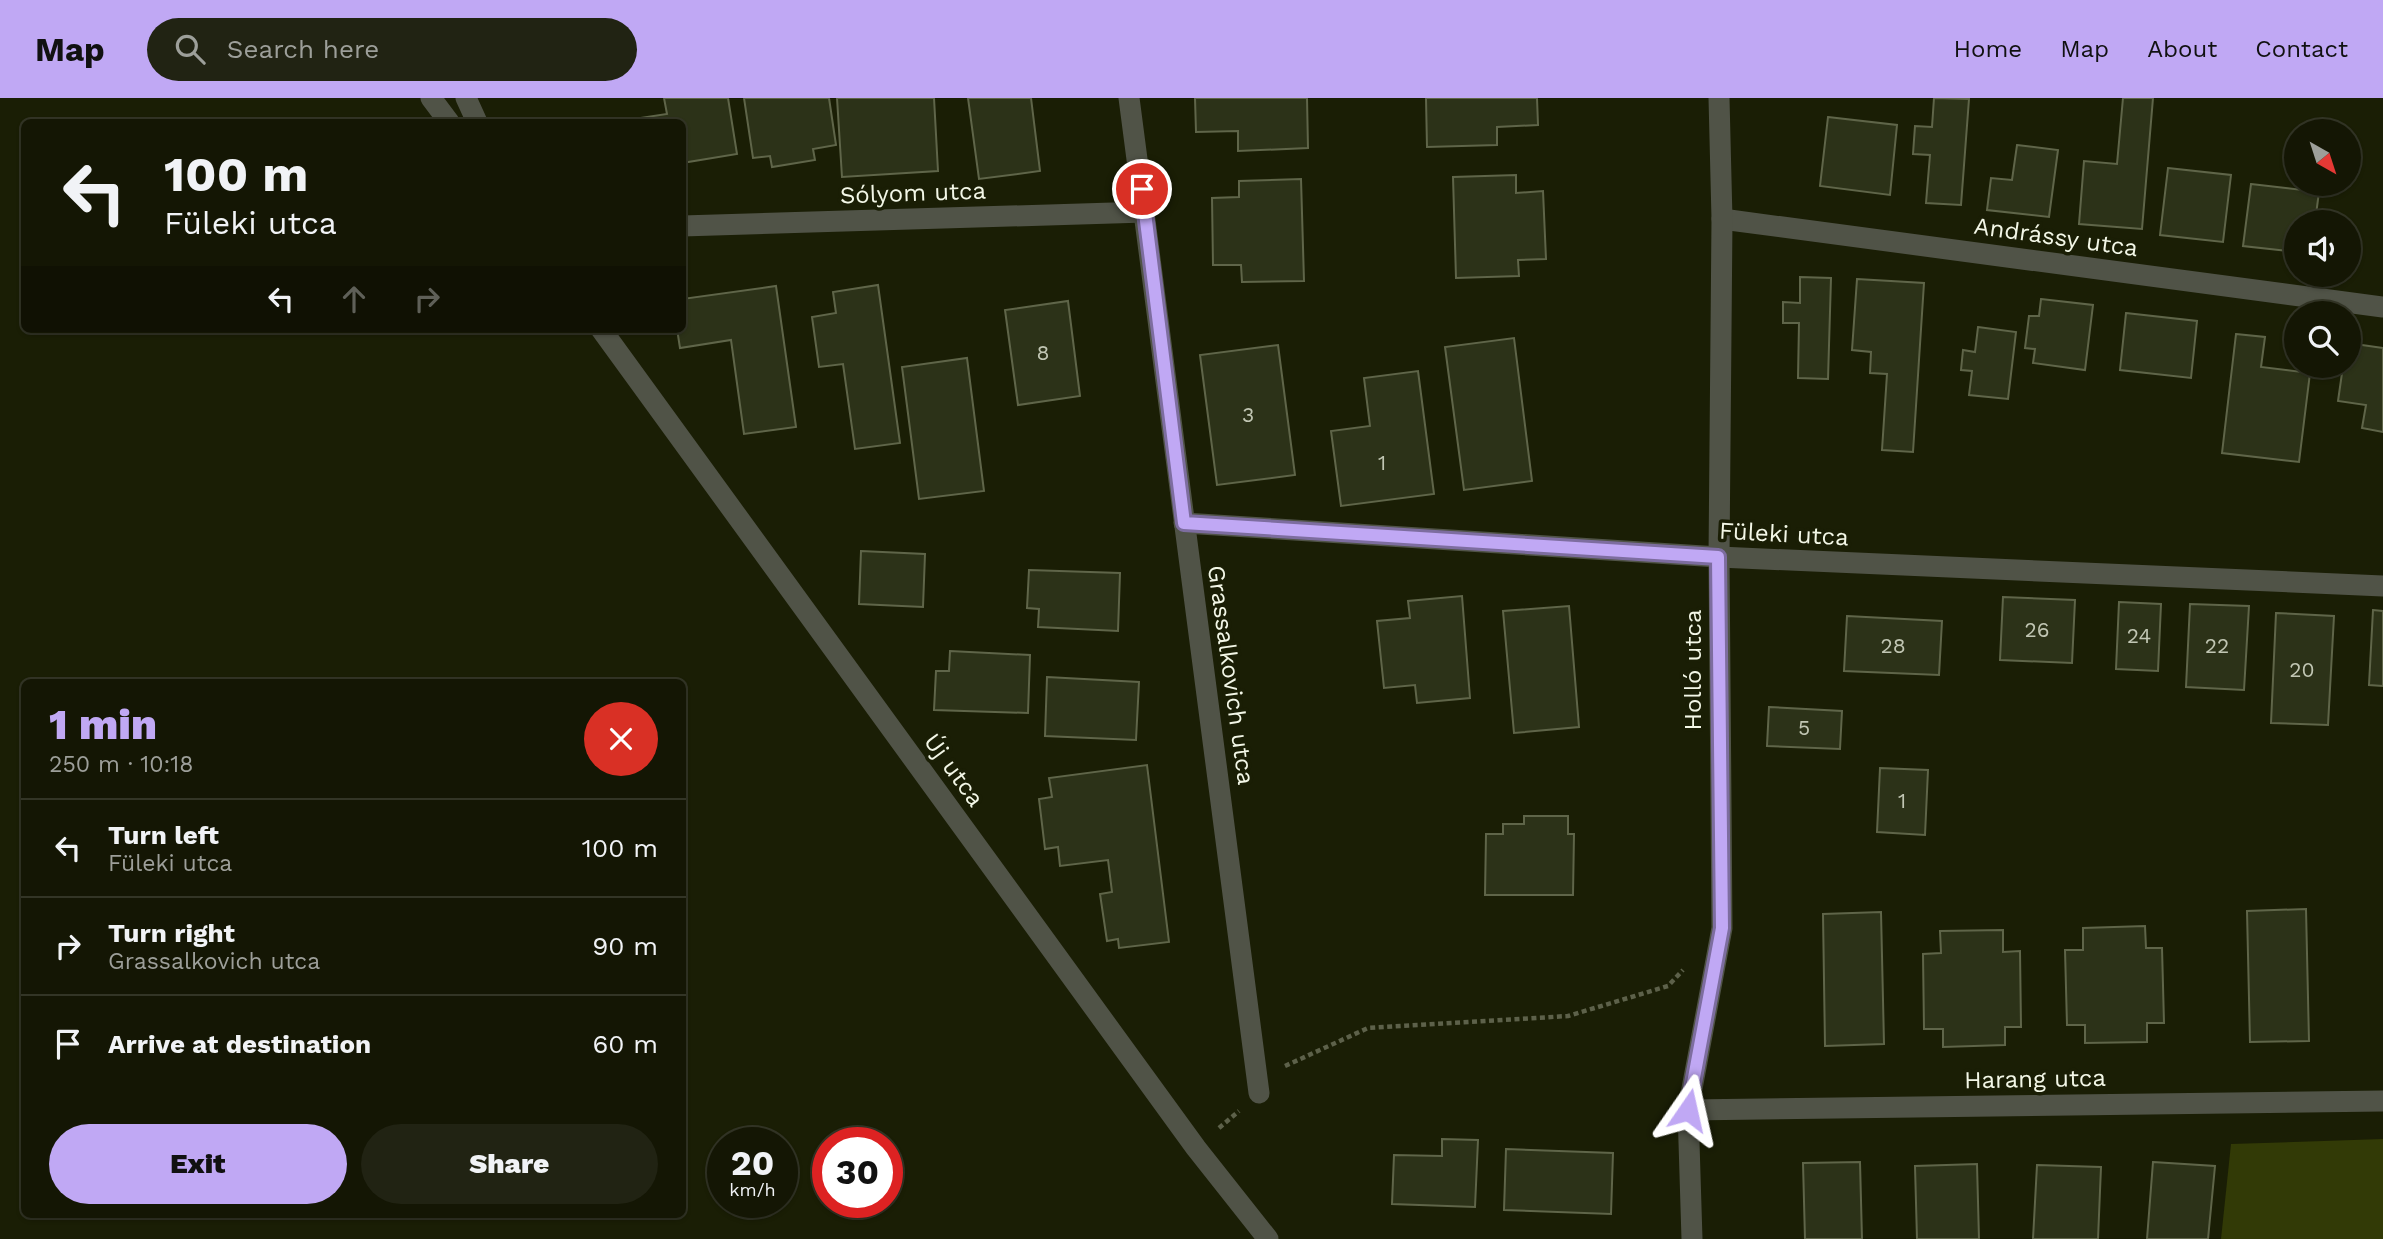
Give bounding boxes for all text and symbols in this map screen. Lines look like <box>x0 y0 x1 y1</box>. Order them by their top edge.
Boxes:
search box <box>147 18 637 81</box>
text: Map <box>35 30 105 69</box>
icon: search <box>171 30 209 68</box>
text: Search here <box>227 34 379 64</box>
text: Home <box>1954 35 2022 63</box>
text: Map <box>2060 35 2109 63</box>
text: About <box>2147 35 2217 63</box>
text: Contact <box>2255 35 2348 63</box>
north arrow <box>2284 119 2361 196</box>
map controls <box>2284 119 2361 378</box>
text: 100 m <box>164 145 308 203</box>
icon: left <box>49 147 140 238</box>
pin <box>1112 159 1172 219</box>
icon: arrive <box>1123 170 1161 208</box>
street label: Sólyom utca <box>839 176 987 210</box>
text: Füleki utca <box>164 204 337 242</box>
button: sound <box>2284 210 2361 287</box>
street label: Andrássy utca <box>1972 212 2140 262</box>
icon: left <box>262 280 300 318</box>
icon: ahead <box>335 280 373 318</box>
icon: right <box>408 280 446 318</box>
button: search <box>2284 301 2361 378</box>
house number: 8 <box>1037 340 1049 365</box>
house number: 3 <box>1242 402 1254 427</box>
house number: 1 <box>1378 450 1386 475</box>
street label: Füleki utca <box>1719 517 1849 551</box>
street label: Grassalkovich utca <box>1202 563 1260 787</box>
street label: Holló utca <box>1679 610 1707 730</box>
house number: 26 <box>2024 617 2050 642</box>
house number: 24 <box>2127 623 2151 648</box>
house number: 28 <box>1880 633 1906 658</box>
house number: 22 <box>2205 633 2229 658</box>
house number: 20 <box>2289 657 2315 682</box>
text: 1 min <box>49 700 157 749</box>
button: close <box>584 702 658 776</box>
house number: 5 <box>1798 715 1810 740</box>
street label: Új utca <box>918 728 990 812</box>
text: 250 m · 10:18 <box>49 751 194 778</box>
house number: 1 <box>1898 788 1906 813</box>
text: Turn left <box>108 820 219 850</box>
icon: left <box>49 829 87 867</box>
text: 100 m <box>582 833 658 863</box>
text: Füleki utca <box>108 850 232 877</box>
text: Turn right <box>108 918 235 948</box>
icon: right <box>49 927 87 965</box>
text: 90 m <box>592 931 658 961</box>
text: Grassalkovich utca <box>108 948 320 975</box>
icon: arrive <box>49 1025 87 1063</box>
text: Arrive at destination <box>108 1029 371 1059</box>
text: 60 m <box>592 1029 658 1059</box>
street label: Harang utca <box>1964 1064 2106 1094</box>
position arrow <box>1651 1073 1725 1147</box>
button: Exit <box>49 1124 347 1204</box>
button: Share <box>361 1124 658 1204</box>
speed limit sign: 30 <box>812 1127 903 1218</box>
text: 20 <box>731 1142 774 1184</box>
text: km/h <box>729 1179 776 1200</box>

